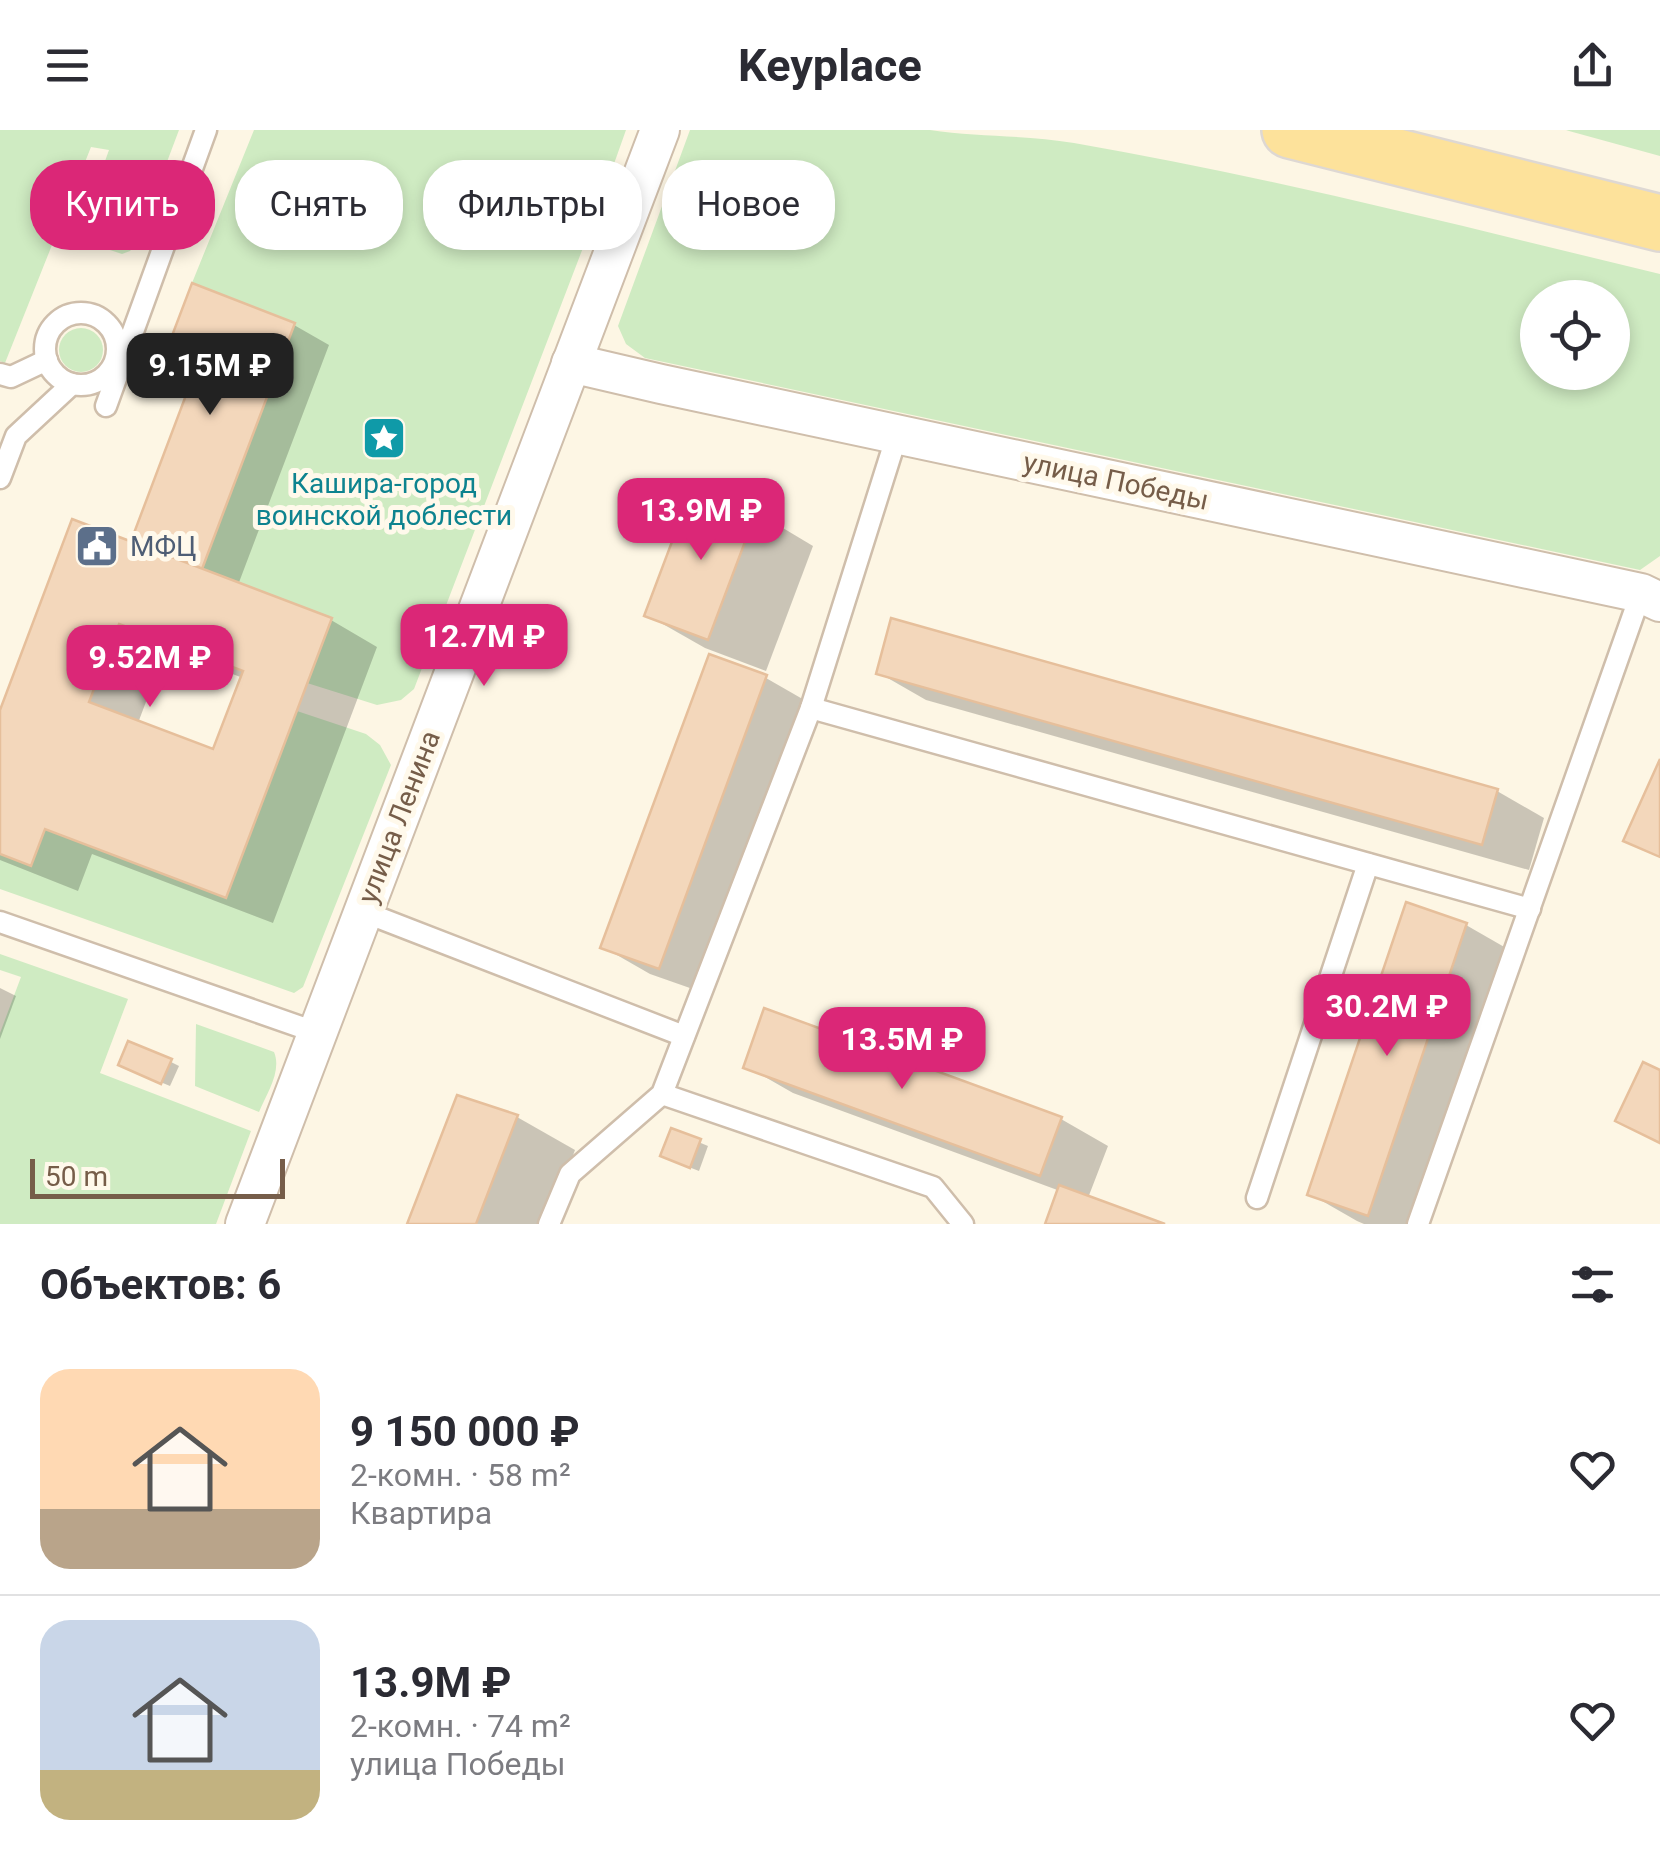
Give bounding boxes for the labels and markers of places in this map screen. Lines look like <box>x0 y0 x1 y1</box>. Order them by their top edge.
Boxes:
pin: 9.15M ₽ <box>118 333 302 418</box>
place icon: Кашира-город воинской доблести <box>361 415 407 461</box>
place label: Кашира-город воинской доблести <box>256 467 512 532</box>
pin: 13.9M ₽ <box>609 478 793 563</box>
public building icon: МФЦ <box>74 523 120 569</box>
place label: МФЦ <box>130 530 197 563</box>
pin: 12.7M ₽ <box>392 604 576 689</box>
pin: 9.52M ₽ <box>58 625 242 710</box>
pin: 30.2M ₽ <box>1295 974 1479 1059</box>
pin: 13.5M ₽ <box>810 1007 994 1092</box>

